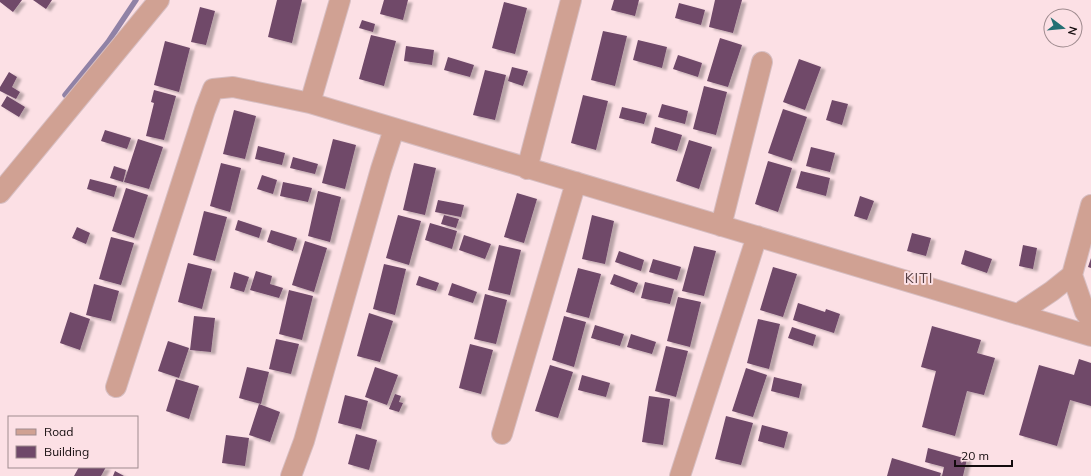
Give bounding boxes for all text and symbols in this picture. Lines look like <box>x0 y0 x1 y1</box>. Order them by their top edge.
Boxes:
north arrow <box>1043 8 1083 48</box>
text: N <box>1065 25 1080 37</box>
district label: KITI <box>905 269 933 287</box>
legend <box>8 416 138 468</box>
text: Road <box>44 424 73 439</box>
scale bar <box>955 442 1012 468</box>
text: Building <box>44 444 89 459</box>
text: 20 m <box>961 448 989 463</box>

